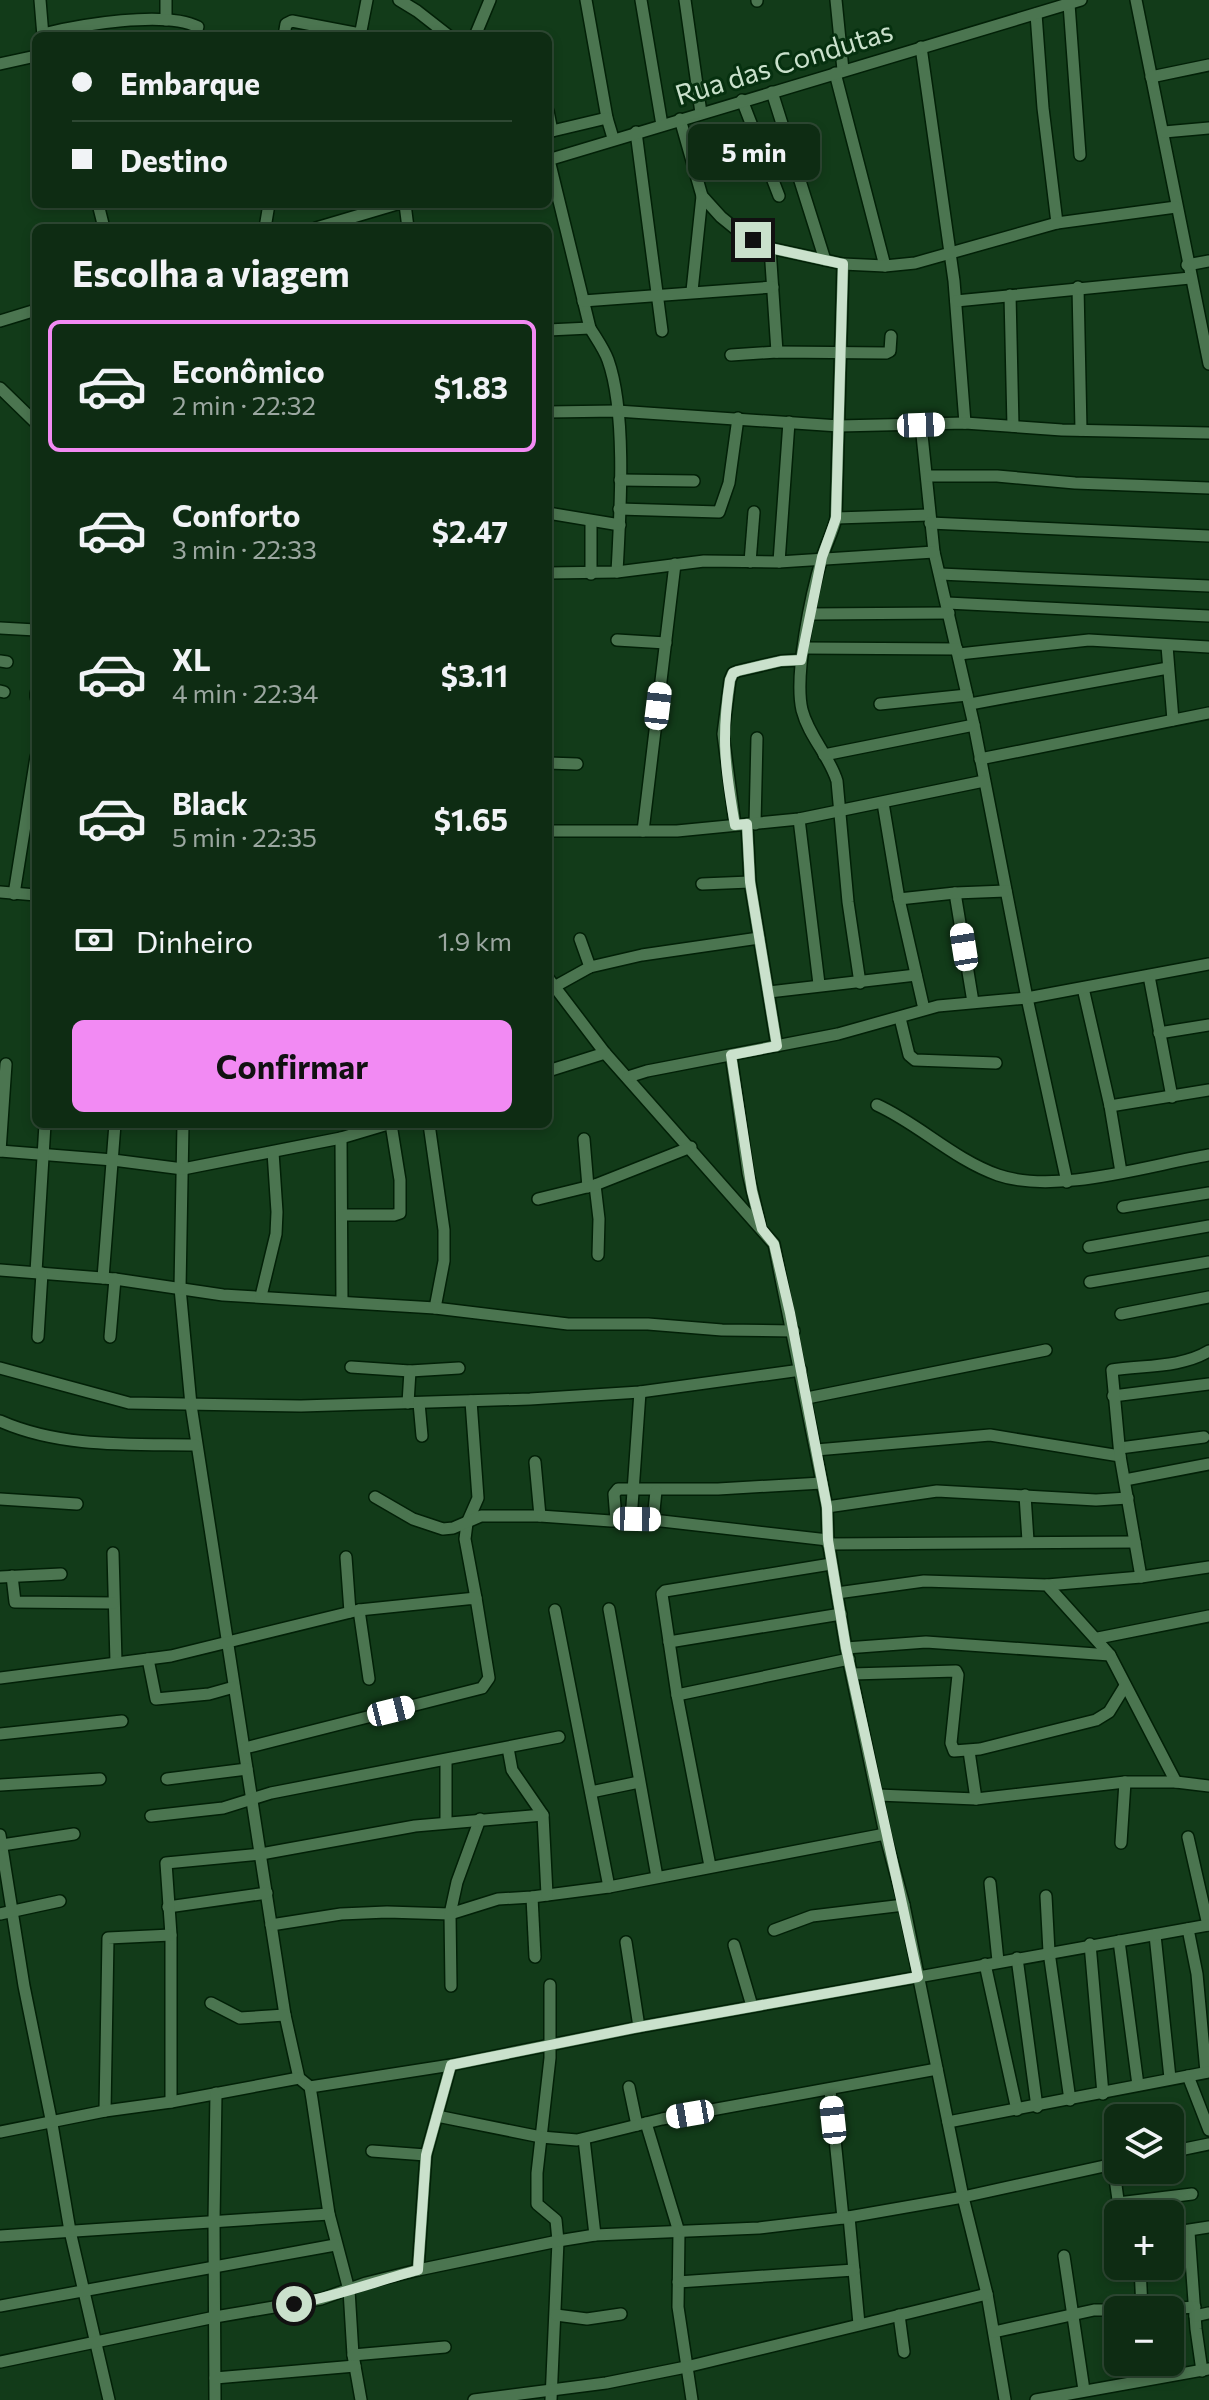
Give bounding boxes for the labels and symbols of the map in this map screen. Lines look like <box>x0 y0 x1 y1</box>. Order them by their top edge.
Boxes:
street label: Rua das Condutas <box>671 13 897 111</box>
callout: 5 min <box>687 124 819 180</box>
route end <box>735 222 771 258</box>
car <box>897 412 945 438</box>
car <box>643 681 673 731</box>
car <box>948 921 980 973</box>
car <box>613 1507 661 1531</box>
car <box>365 1694 417 1728</box>
car <box>819 2095 847 2145</box>
car <box>664 2098 716 2130</box>
route start <box>276 2286 312 2322</box>

